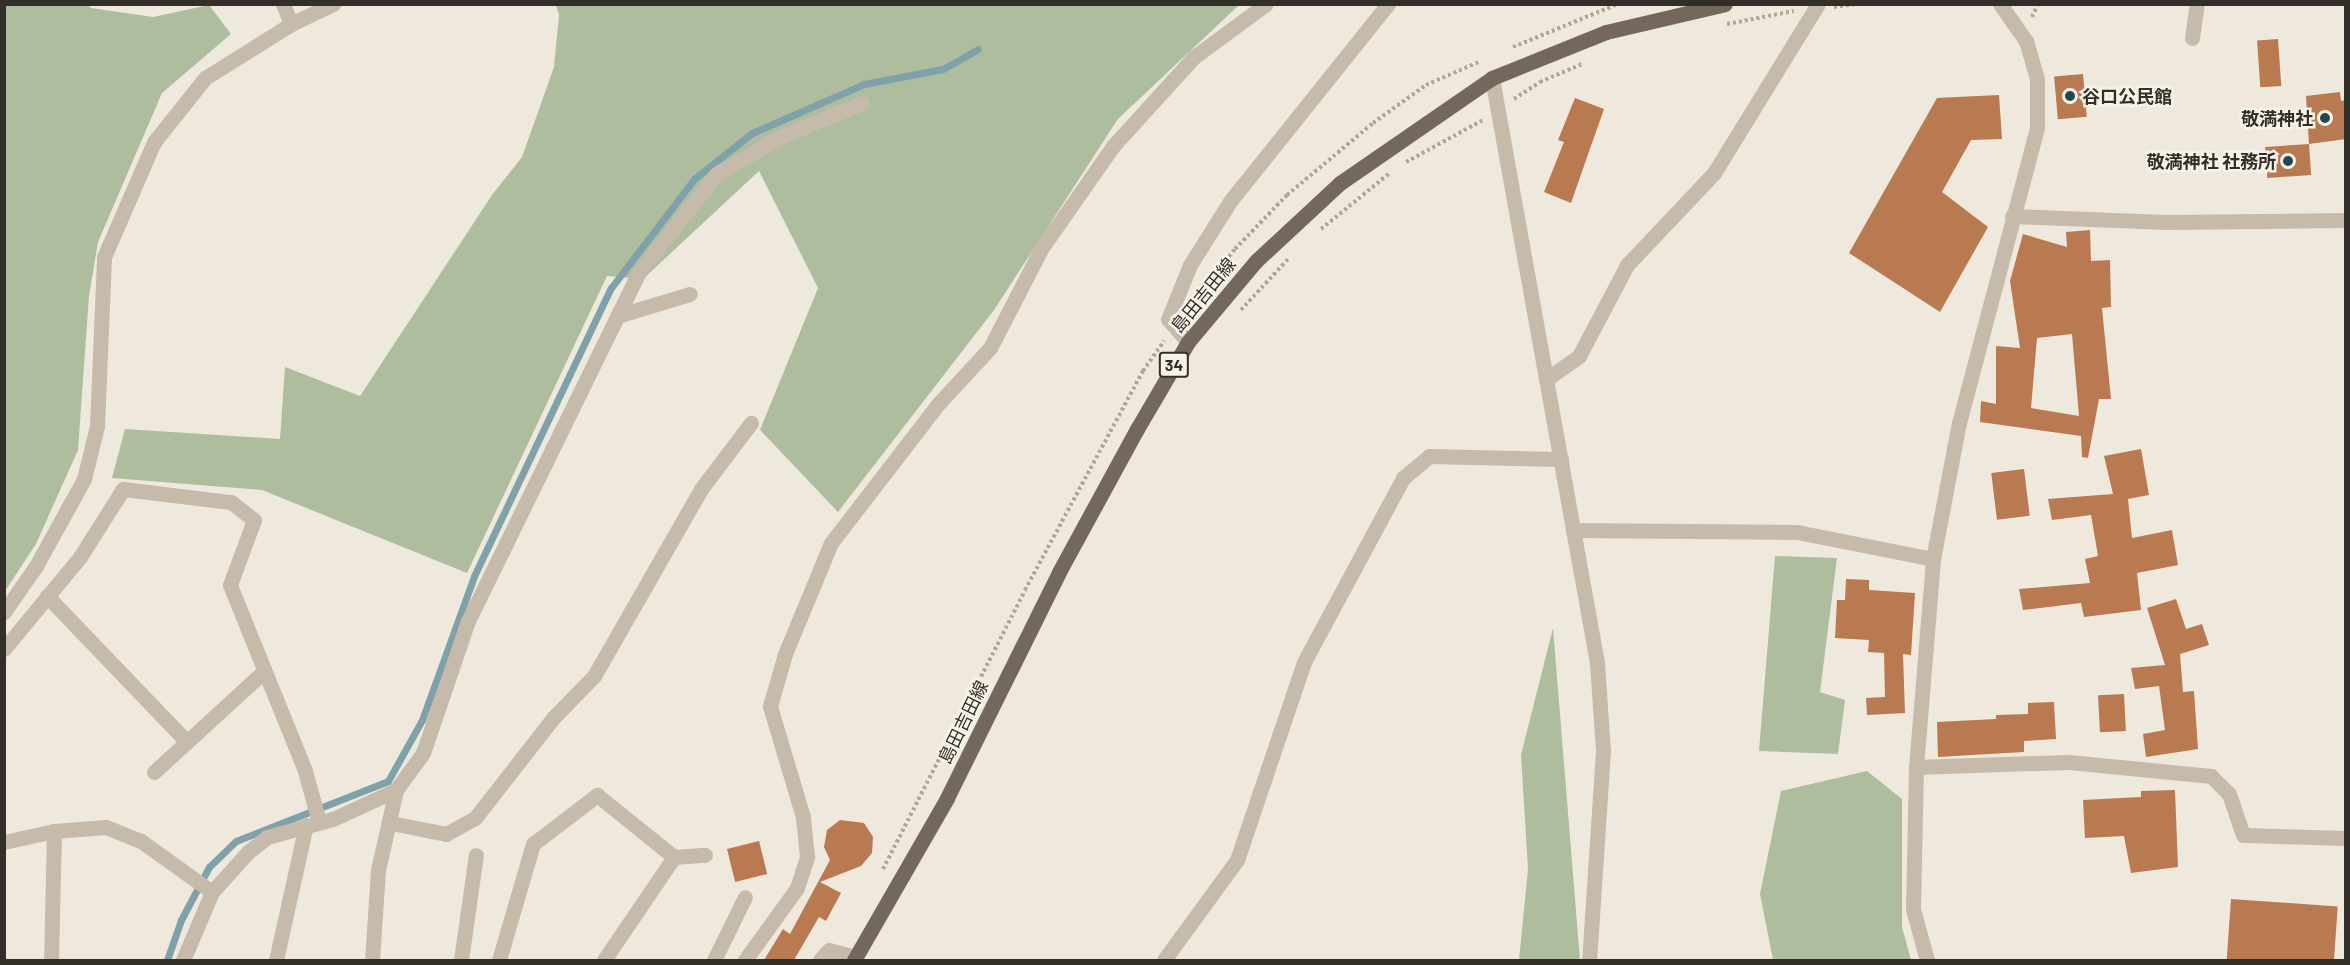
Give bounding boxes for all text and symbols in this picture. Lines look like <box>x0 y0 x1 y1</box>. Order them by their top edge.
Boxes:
place label: 谷口公民館 <box>2082 85 2172 107</box>
marker: 谷口公民館 <box>2063 89 2077 103</box>
place label: 敬満神社 <box>2241 107 2313 129</box>
marker: 敬満神社 <box>2318 111 2332 125</box>
place label: 敬満神社 社務所 <box>2146 150 2276 172</box>
marker: 敬満神社 社務所 <box>2281 154 2295 168</box>
street label: 島田吉田線 <box>1166 253 1240 337</box>
road number: 34 <box>1158 352 1190 378</box>
street label: 島田吉田線 <box>934 677 992 767</box>

